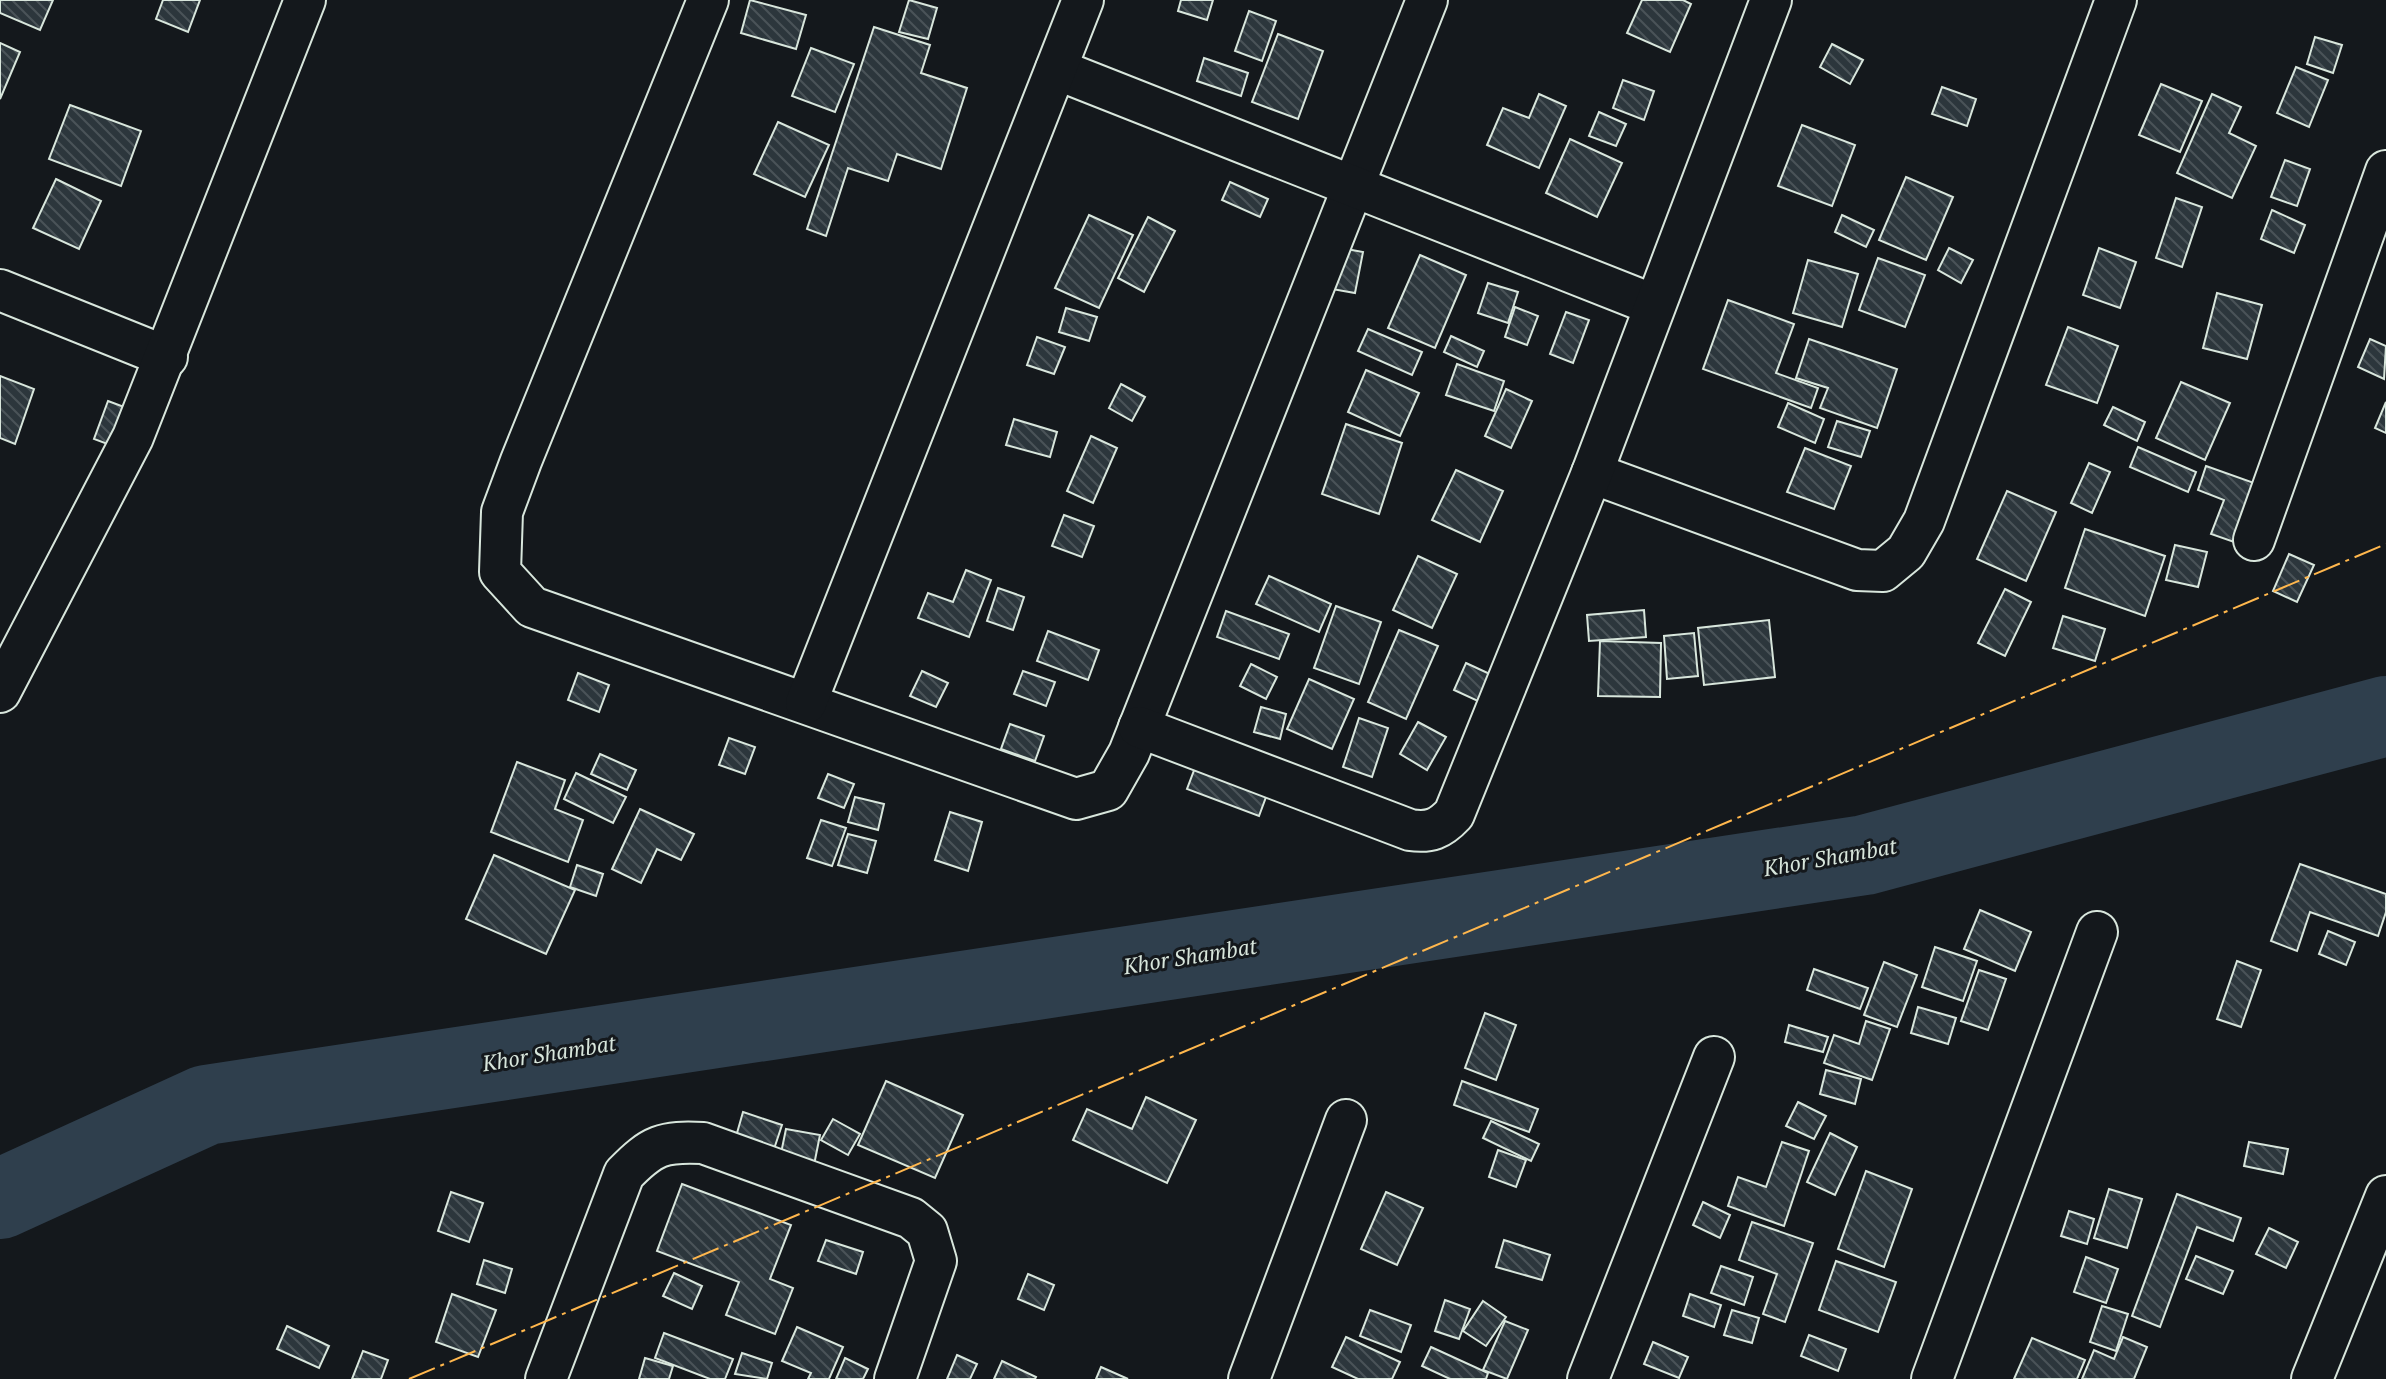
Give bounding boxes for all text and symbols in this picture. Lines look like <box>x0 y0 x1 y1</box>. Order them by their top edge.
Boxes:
water label: Khor Shambat <box>1760 830 1899 883</box>
water label: Khor Shambat <box>1120 931 1259 981</box>
water label: Khor Shambat <box>479 1028 618 1078</box>

